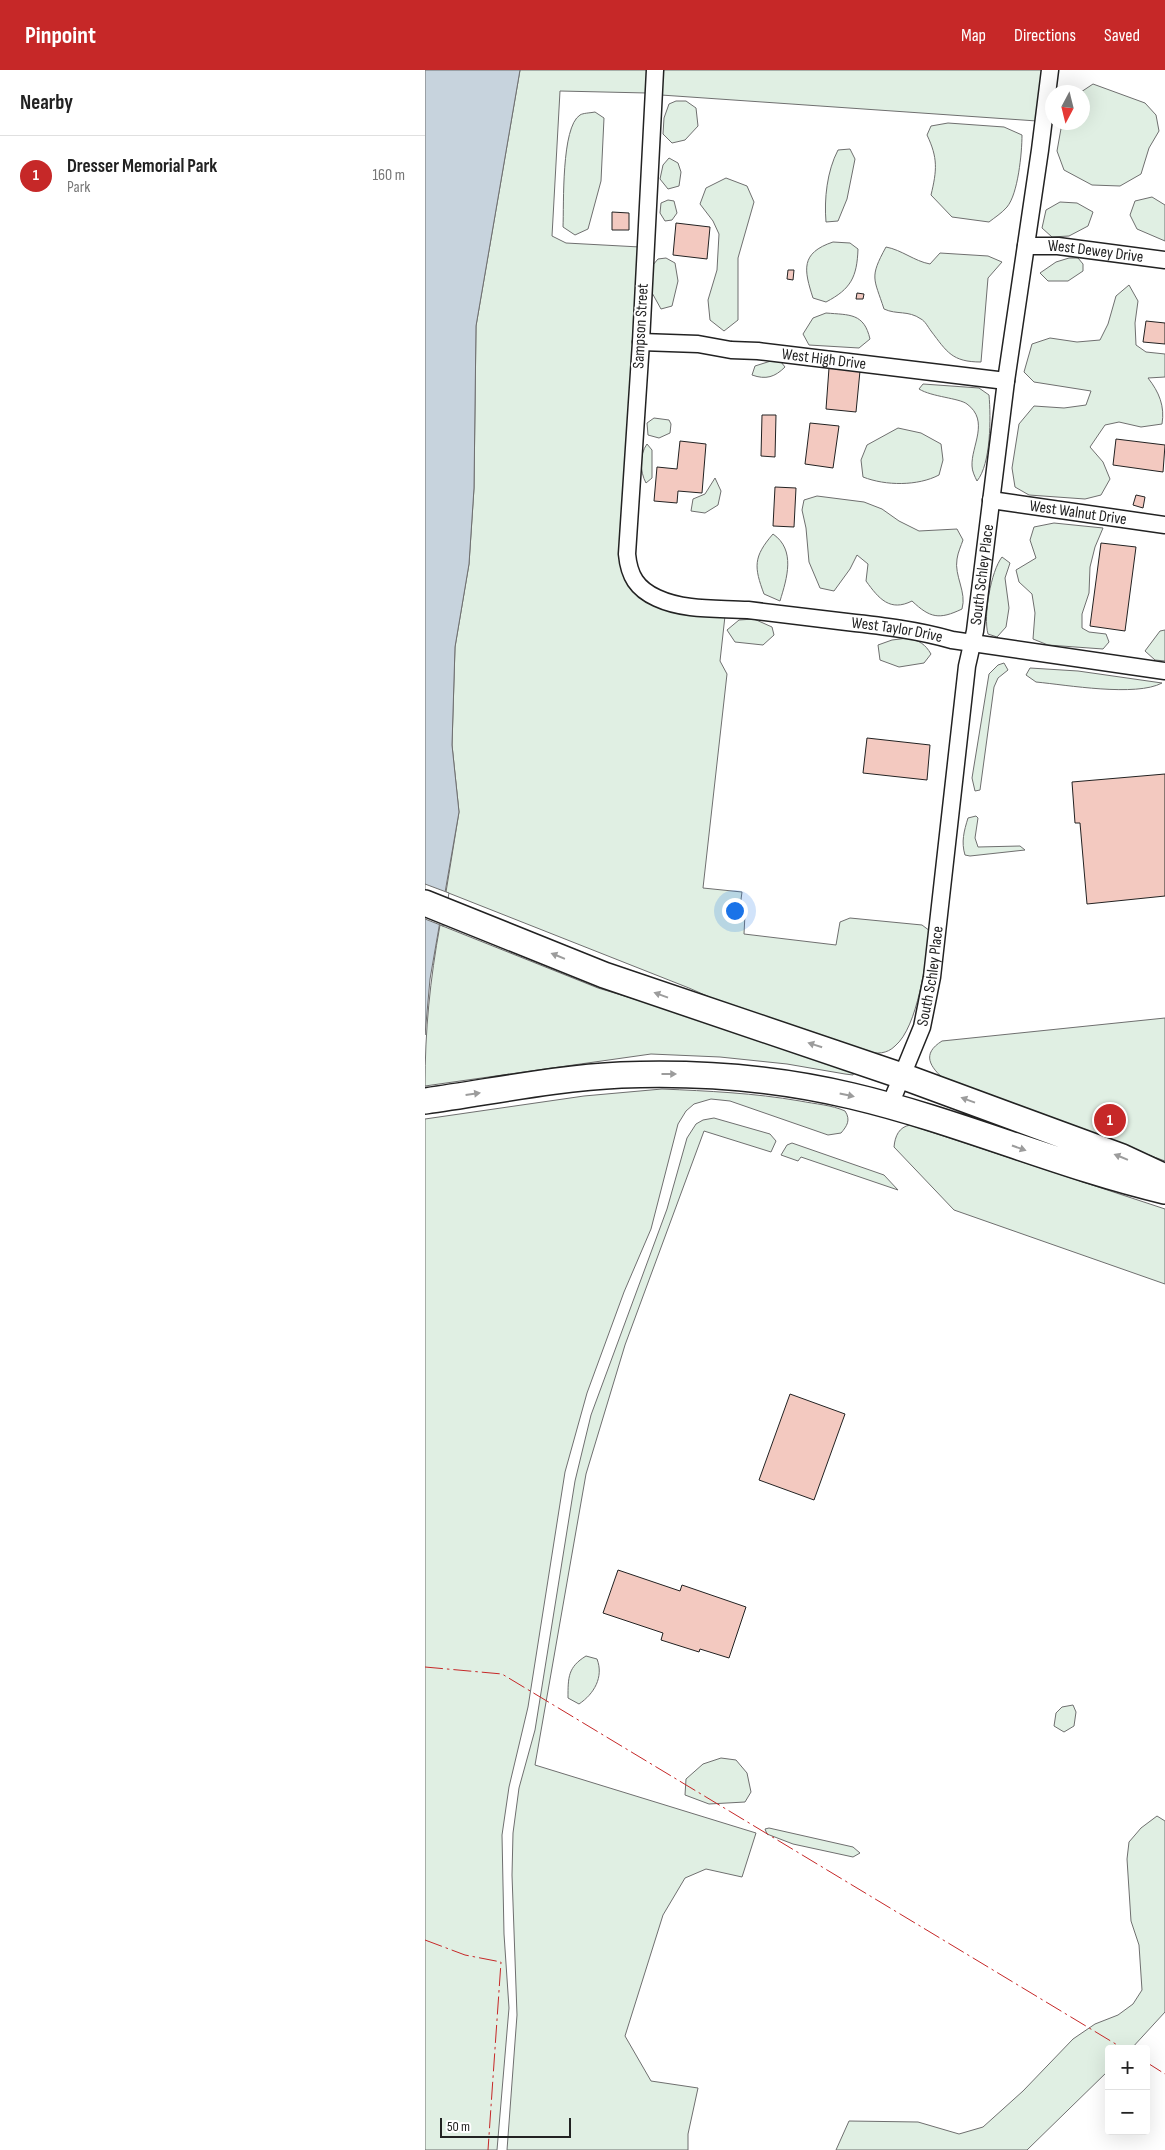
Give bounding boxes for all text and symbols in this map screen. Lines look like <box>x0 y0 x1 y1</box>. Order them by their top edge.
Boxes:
text: Pinpoint <box>25 21 96 50</box>
text: Map <box>961 25 986 46</box>
text: Directions <box>1014 25 1076 46</box>
text: Saved <box>1104 25 1140 46</box>
north arrow <box>1045 85 1090 130</box>
text: Nearby <box>20 90 73 115</box>
text: Dresser Memorial Park <box>67 155 217 178</box>
text: 1 <box>33 166 39 185</box>
text: 160 m <box>372 166 405 185</box>
text: Park <box>67 178 90 197</box>
street label: West Dewey Drive <box>1048 237 1145 267</box>
street label: Sampson Street <box>629 283 653 369</box>
street label: West High Drive <box>781 344 867 373</box>
street label: West Walnut Drive <box>1028 496 1128 529</box>
street label: South Schley Place <box>966 523 998 626</box>
street label: West Taylor Drive <box>851 613 945 647</box>
your location <box>722 898 748 924</box>
street label: South Schley Place <box>913 925 947 1028</box>
one-way arrow <box>551 952 566 960</box>
one-way arrow <box>653 991 668 999</box>
one-way arrow <box>808 1041 823 1049</box>
one-way arrow <box>661 1070 677 1078</box>
one-way arrow <box>466 1090 482 1098</box>
one-way arrow <box>840 1091 855 1099</box>
one-way arrow <box>961 1096 976 1104</box>
pin: 1 <box>1094 1101 1126 1139</box>
one-way arrow <box>1012 1145 1027 1152</box>
one-way arrow <box>1113 1153 1128 1161</box>
map controls <box>1105 2045 1150 2135</box>
button: + <box>1105 2045 1150 2090</box>
button: − <box>1105 2090 1150 2135</box>
scale bar <box>440 2115 571 2138</box>
text: 50 m <box>447 2118 470 2135</box>

